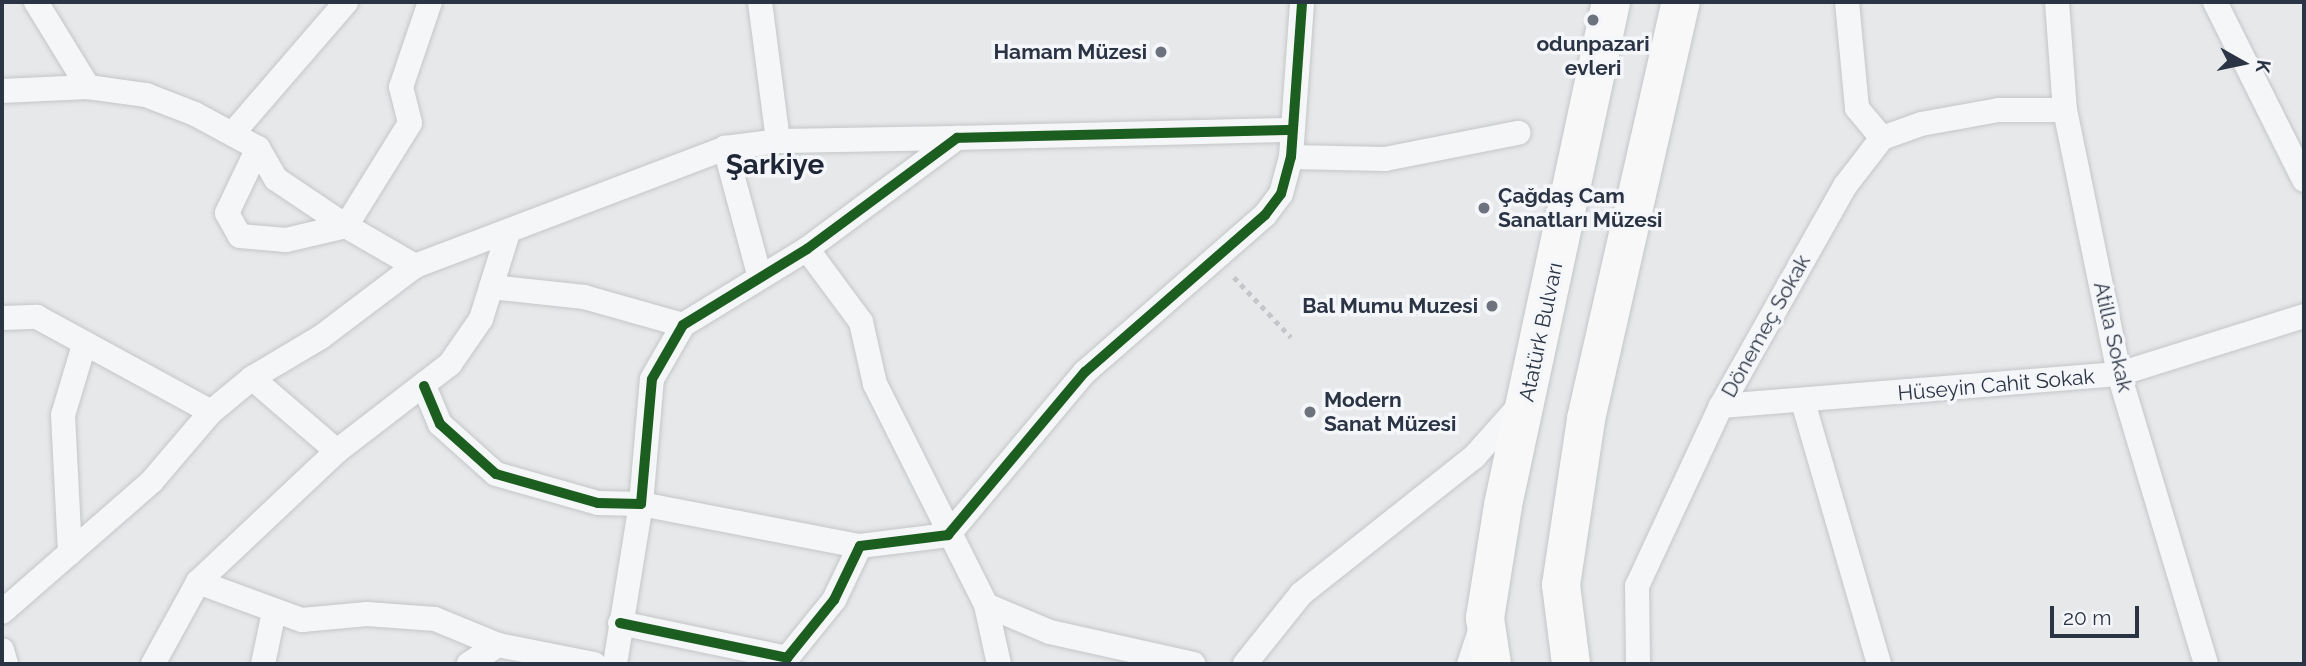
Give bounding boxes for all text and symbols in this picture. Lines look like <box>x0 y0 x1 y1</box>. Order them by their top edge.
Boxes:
marker: odunpazari evleri <box>1585 12 1601 28</box>
north arrow <box>2208 28 2278 98</box>
place label: odunpazari evleri <box>1536 31 1650 81</box>
place label: Hamam Müzesi <box>994 39 1147 65</box>
marker: Hamam Müzesi <box>1153 44 1169 60</box>
text: K <box>2252 58 2276 74</box>
district label: Şarkiye <box>726 148 824 182</box>
place label: Çağdaş Cam Sanatları Müzesi <box>1498 183 1662 233</box>
marker: Çağdaş Cam Sanatları Müzesi <box>1476 200 1492 216</box>
street label: Dönemeç Sokak <box>1716 250 1816 402</box>
street label: Atatürk Bulvarı <box>1514 260 1568 404</box>
street label: Atilla Sokak <box>2088 279 2138 395</box>
place label: Bal Mumu Muzesi <box>1302 293 1478 319</box>
marker: Bal Mumu Muzesi <box>1484 298 1500 314</box>
street label: Hüseyin Cahit Sokak <box>1896 364 2096 406</box>
place label: Modern Sanat Müzesi <box>1324 387 1456 437</box>
marker: Modern Sanat Müzesi <box>1302 404 1318 420</box>
scale bar <box>2054 592 2143 636</box>
text: 20 m <box>2063 605 2111 630</box>

